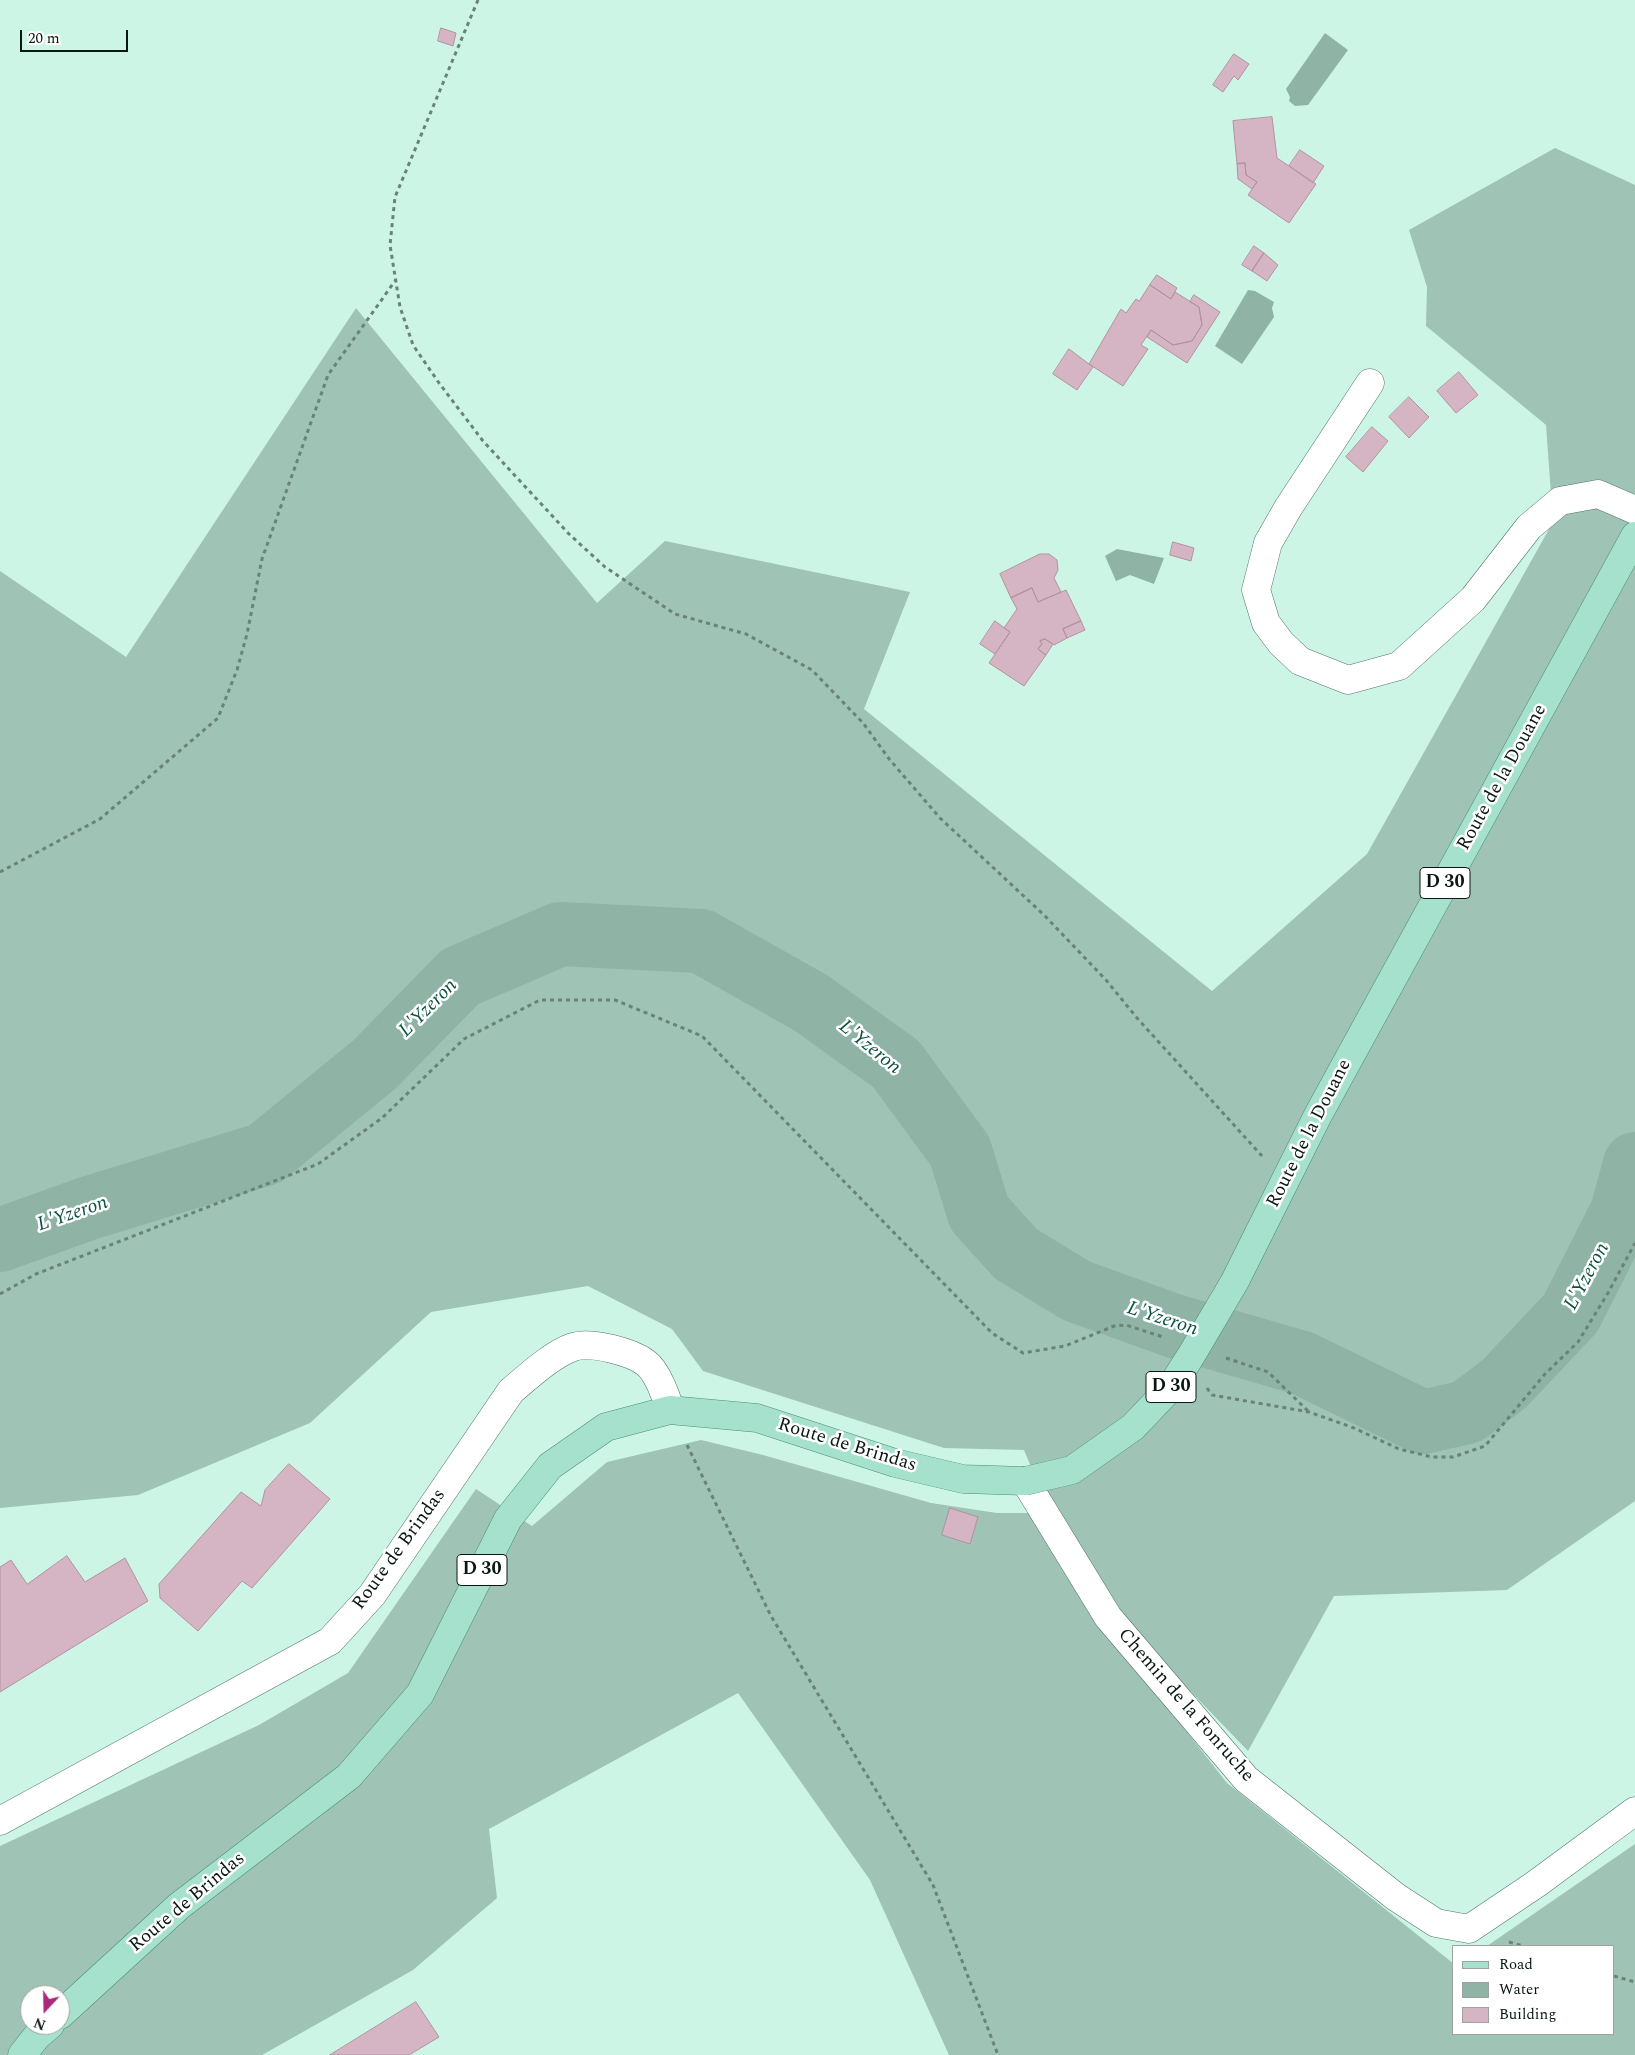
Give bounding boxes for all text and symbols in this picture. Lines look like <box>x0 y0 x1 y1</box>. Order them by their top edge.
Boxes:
scale bar <box>22 20 130 52</box>
text: 20 m <box>28 27 60 50</box>
street label: Route de la Douane <box>1453 701 1553 855</box>
road number: D 30 <box>1420 868 1470 898</box>
water label: L'Yzeron <box>395 975 463 1043</box>
water label: L'Yzeron <box>833 1016 905 1080</box>
street label: Route de la Douane <box>1263 1056 1357 1212</box>
water label: L'Yzeron <box>35 1192 111 1238</box>
water label: L'Yzeron <box>1560 1239 1616 1315</box>
water label: L'Yzeron <box>1124 1297 1200 1343</box>
road number: D 30 <box>1146 1371 1196 1402</box>
street label: Route de Brindas <box>775 1414 919 1478</box>
street label: Route de Brindas <box>348 1485 452 1615</box>
road number: D 30 <box>457 1554 507 1586</box>
street label: Chemin de la Fonruche <box>1112 1624 1258 1788</box>
street label: Route de Brindas <box>126 1848 250 1958</box>
legend <box>1452 1945 1615 2035</box>
text: Road <box>1499 1953 1533 1976</box>
text: Water <box>1499 1978 1539 2001</box>
north arrow <box>20 1985 70 2035</box>
text: Building <box>1499 2003 1556 2026</box>
text: N <box>31 2012 49 2035</box>

